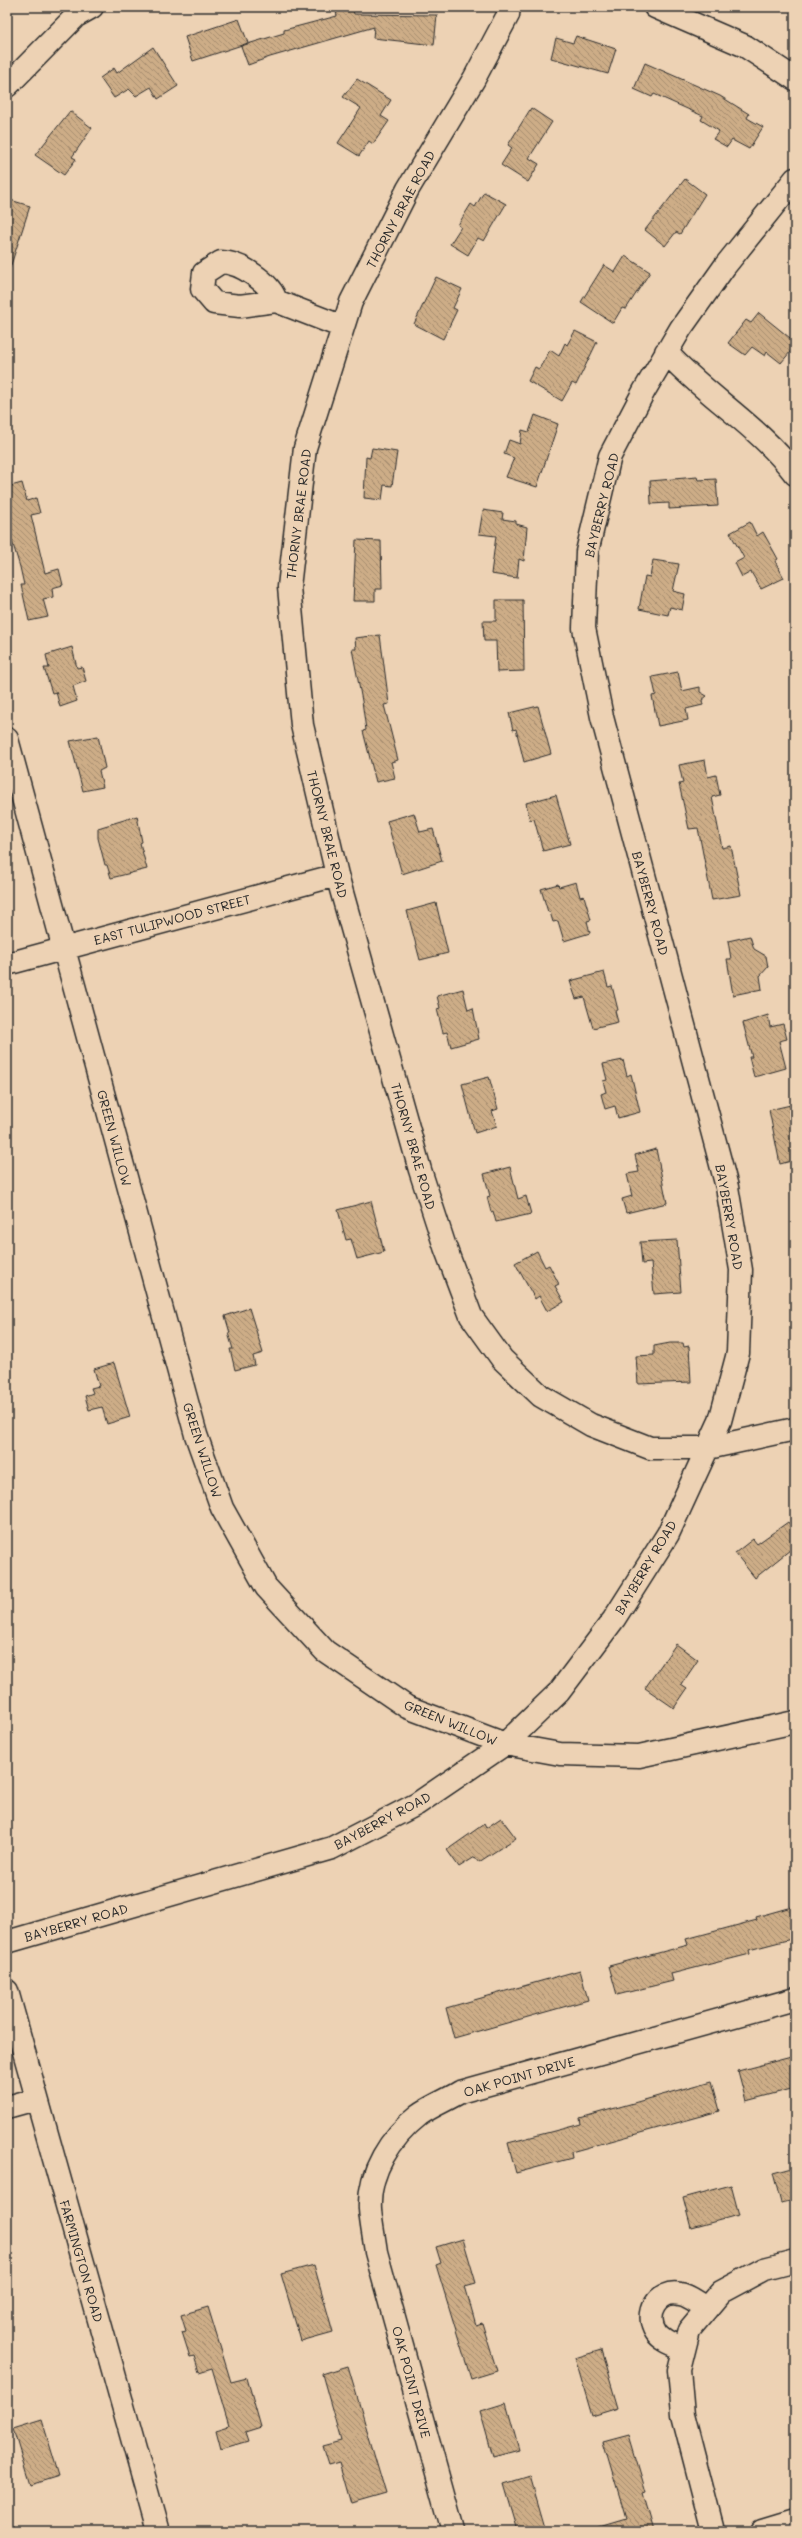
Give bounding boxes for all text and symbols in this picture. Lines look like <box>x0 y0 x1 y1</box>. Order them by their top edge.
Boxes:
street label: THORNY BRAE ROAD <box>362 147 438 271</box>
street label: THORNY BRAE ROAD <box>282 448 314 580</box>
street label: BAYBERRY ROAD <box>580 451 622 559</box>
street label: THORNY BRAE ROAD <box>304 768 352 900</box>
street label: BAYBERRY ROAD <box>629 849 673 957</box>
street label: EAST TULIPWOOD STREET <box>92 890 252 948</box>
street label: THORNY BRAE ROAD <box>388 1081 440 1211</box>
street label: GREEN WILLOW <box>94 1088 136 1188</box>
street label: BAYBERRY ROAD <box>712 1163 748 1271</box>
street label: GREEN WILLOW <box>180 1400 226 1500</box>
street label: BAYBERRY ROAD <box>610 1517 680 1617</box>
street label: GREEN WILLOW <box>402 1696 500 1748</box>
street label: BAYBERRY ROAD <box>331 1787 433 1853</box>
street label: BAYBERRY ROAD <box>22 1899 130 1945</box>
street label: OAK POINT DRIVE <box>461 2052 577 2100</box>
street label: FARMINGTON ROAD <box>56 2198 108 2324</box>
street label: OAK POINT DRIVE <box>389 2324 435 2440</box>

